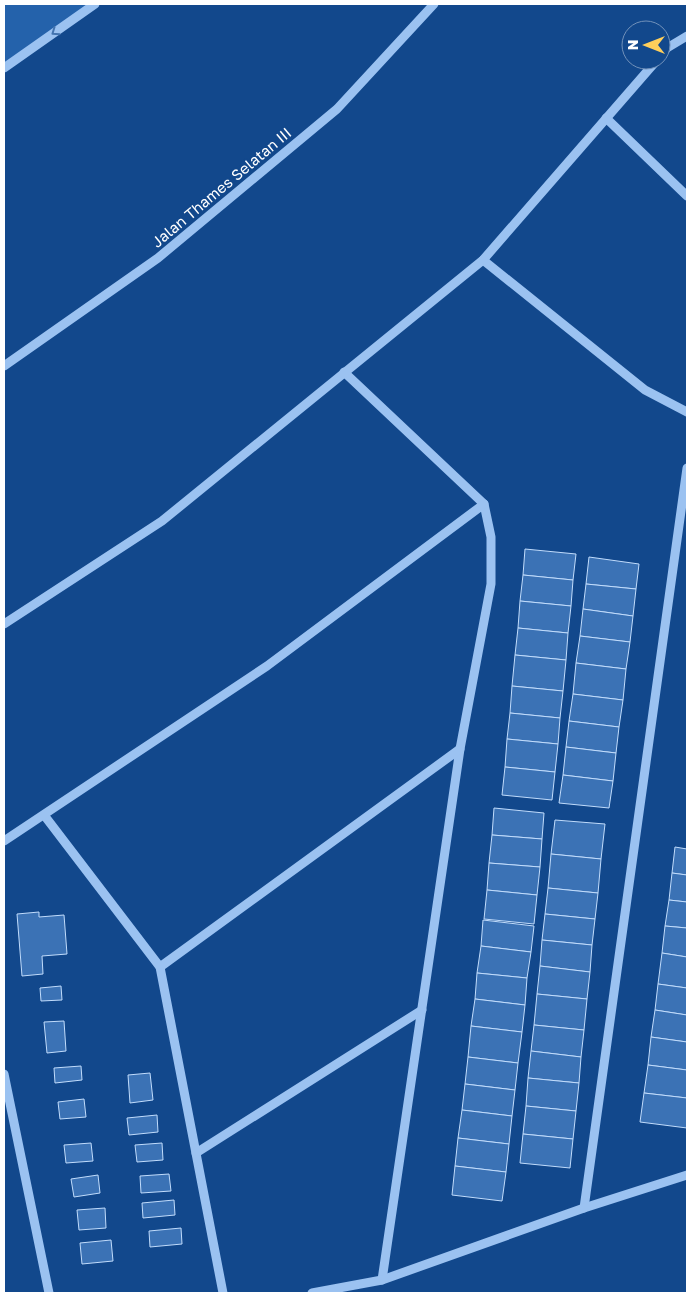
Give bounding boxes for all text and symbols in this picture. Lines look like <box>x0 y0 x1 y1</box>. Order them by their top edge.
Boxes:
north arrow <box>621 20 671 70</box>
one-way arrow <box>51 26 61 35</box>
text: N <box>624 40 641 50</box>
street label: Jalan Thames Selatan III <box>148 123 294 251</box>

